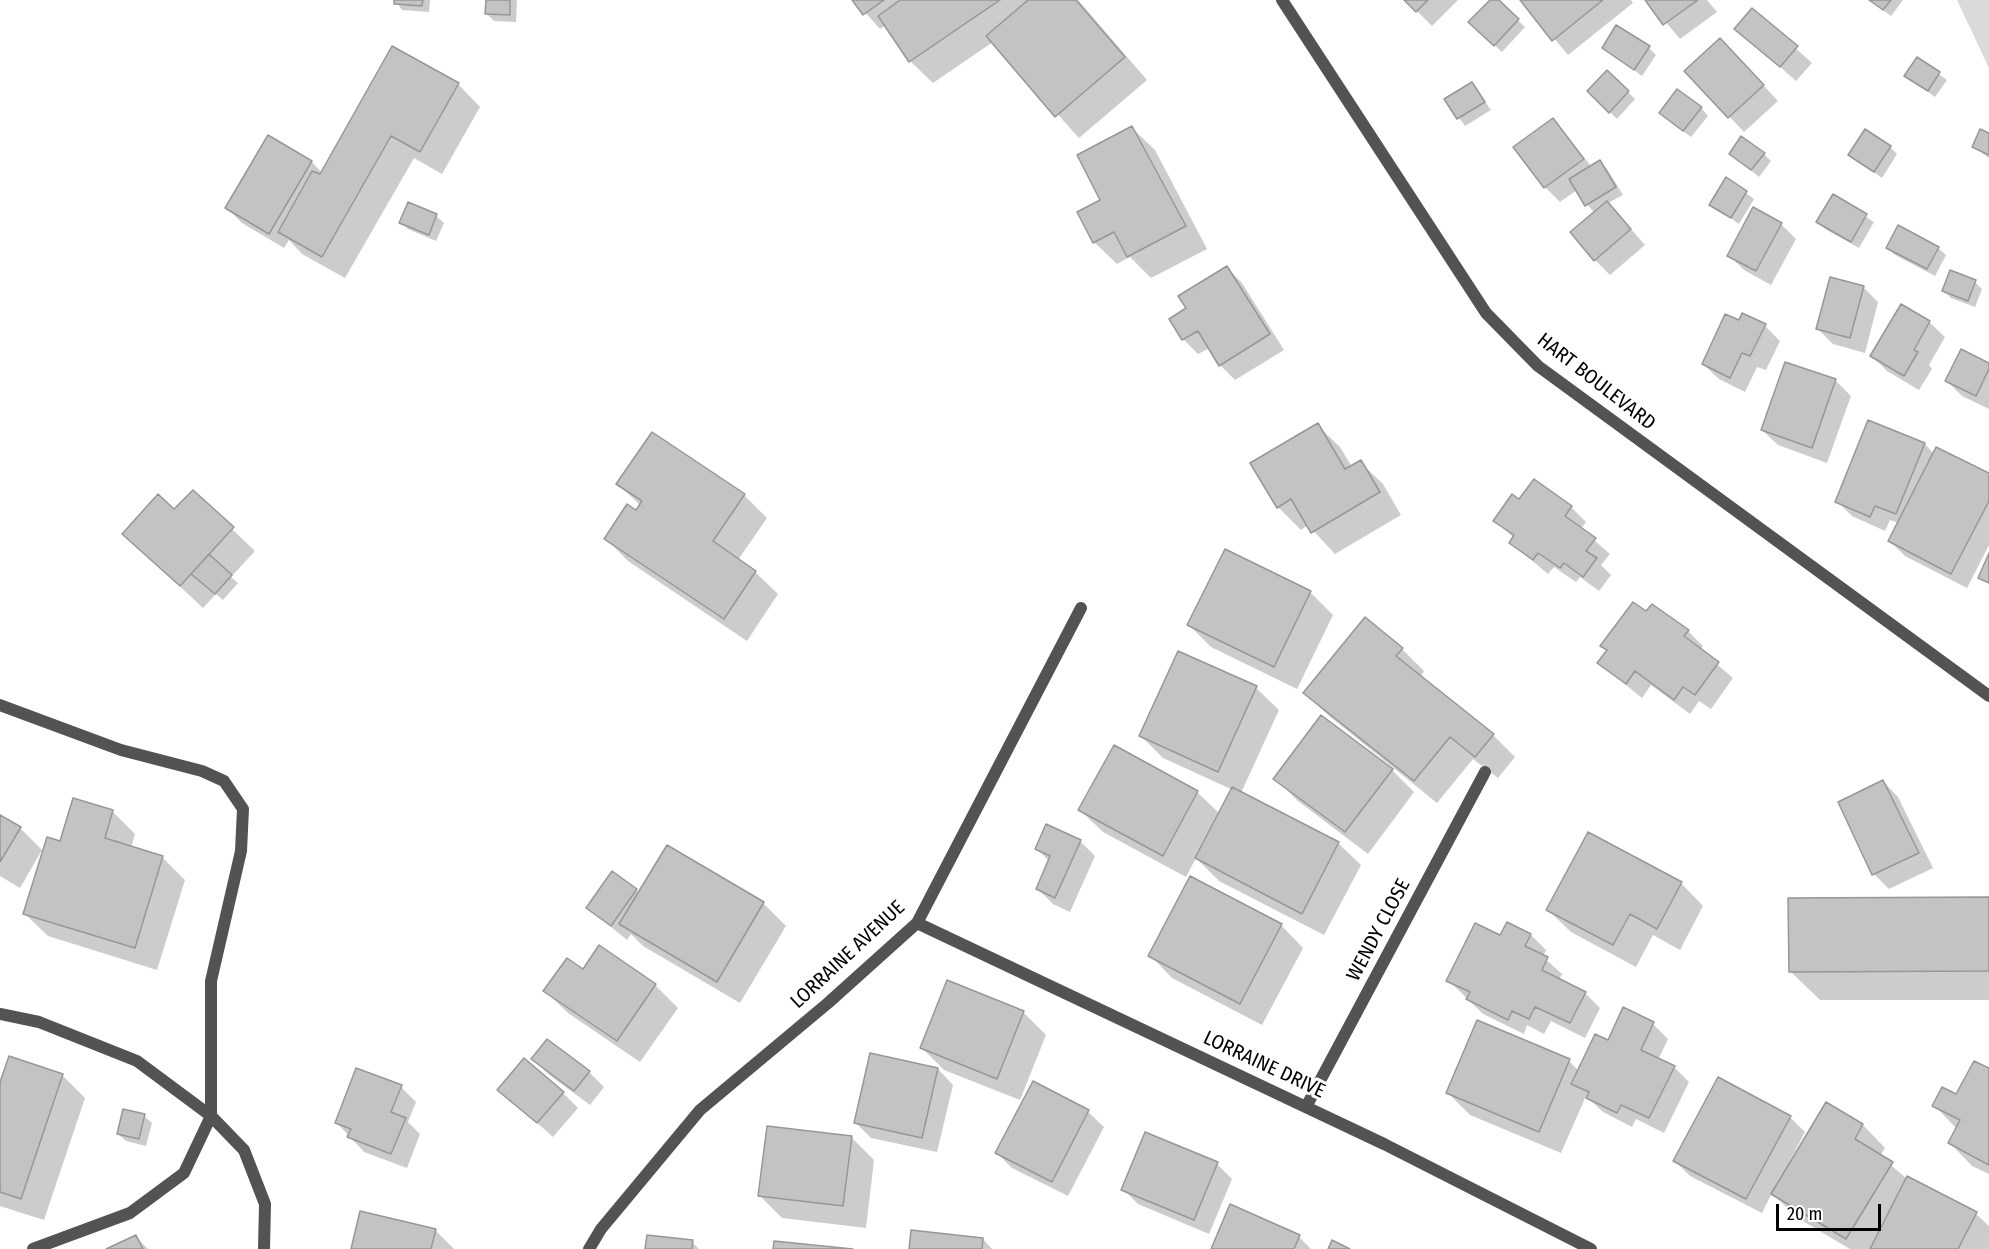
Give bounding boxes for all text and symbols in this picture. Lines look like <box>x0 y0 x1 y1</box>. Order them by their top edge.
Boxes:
street label: HART BOULEVARD <box>1532 328 1660 436</box>
street label: WENDY CLOSE <box>1342 875 1416 985</box>
street label: LORRAINE AVENUE <box>786 896 910 1014</box>
street label: LORRAINE DRIVE <box>1199 1026 1329 1104</box>
scale bar <box>1779 1192 1884 1230</box>
text: 20 m <box>1787 1203 1822 1225</box>

